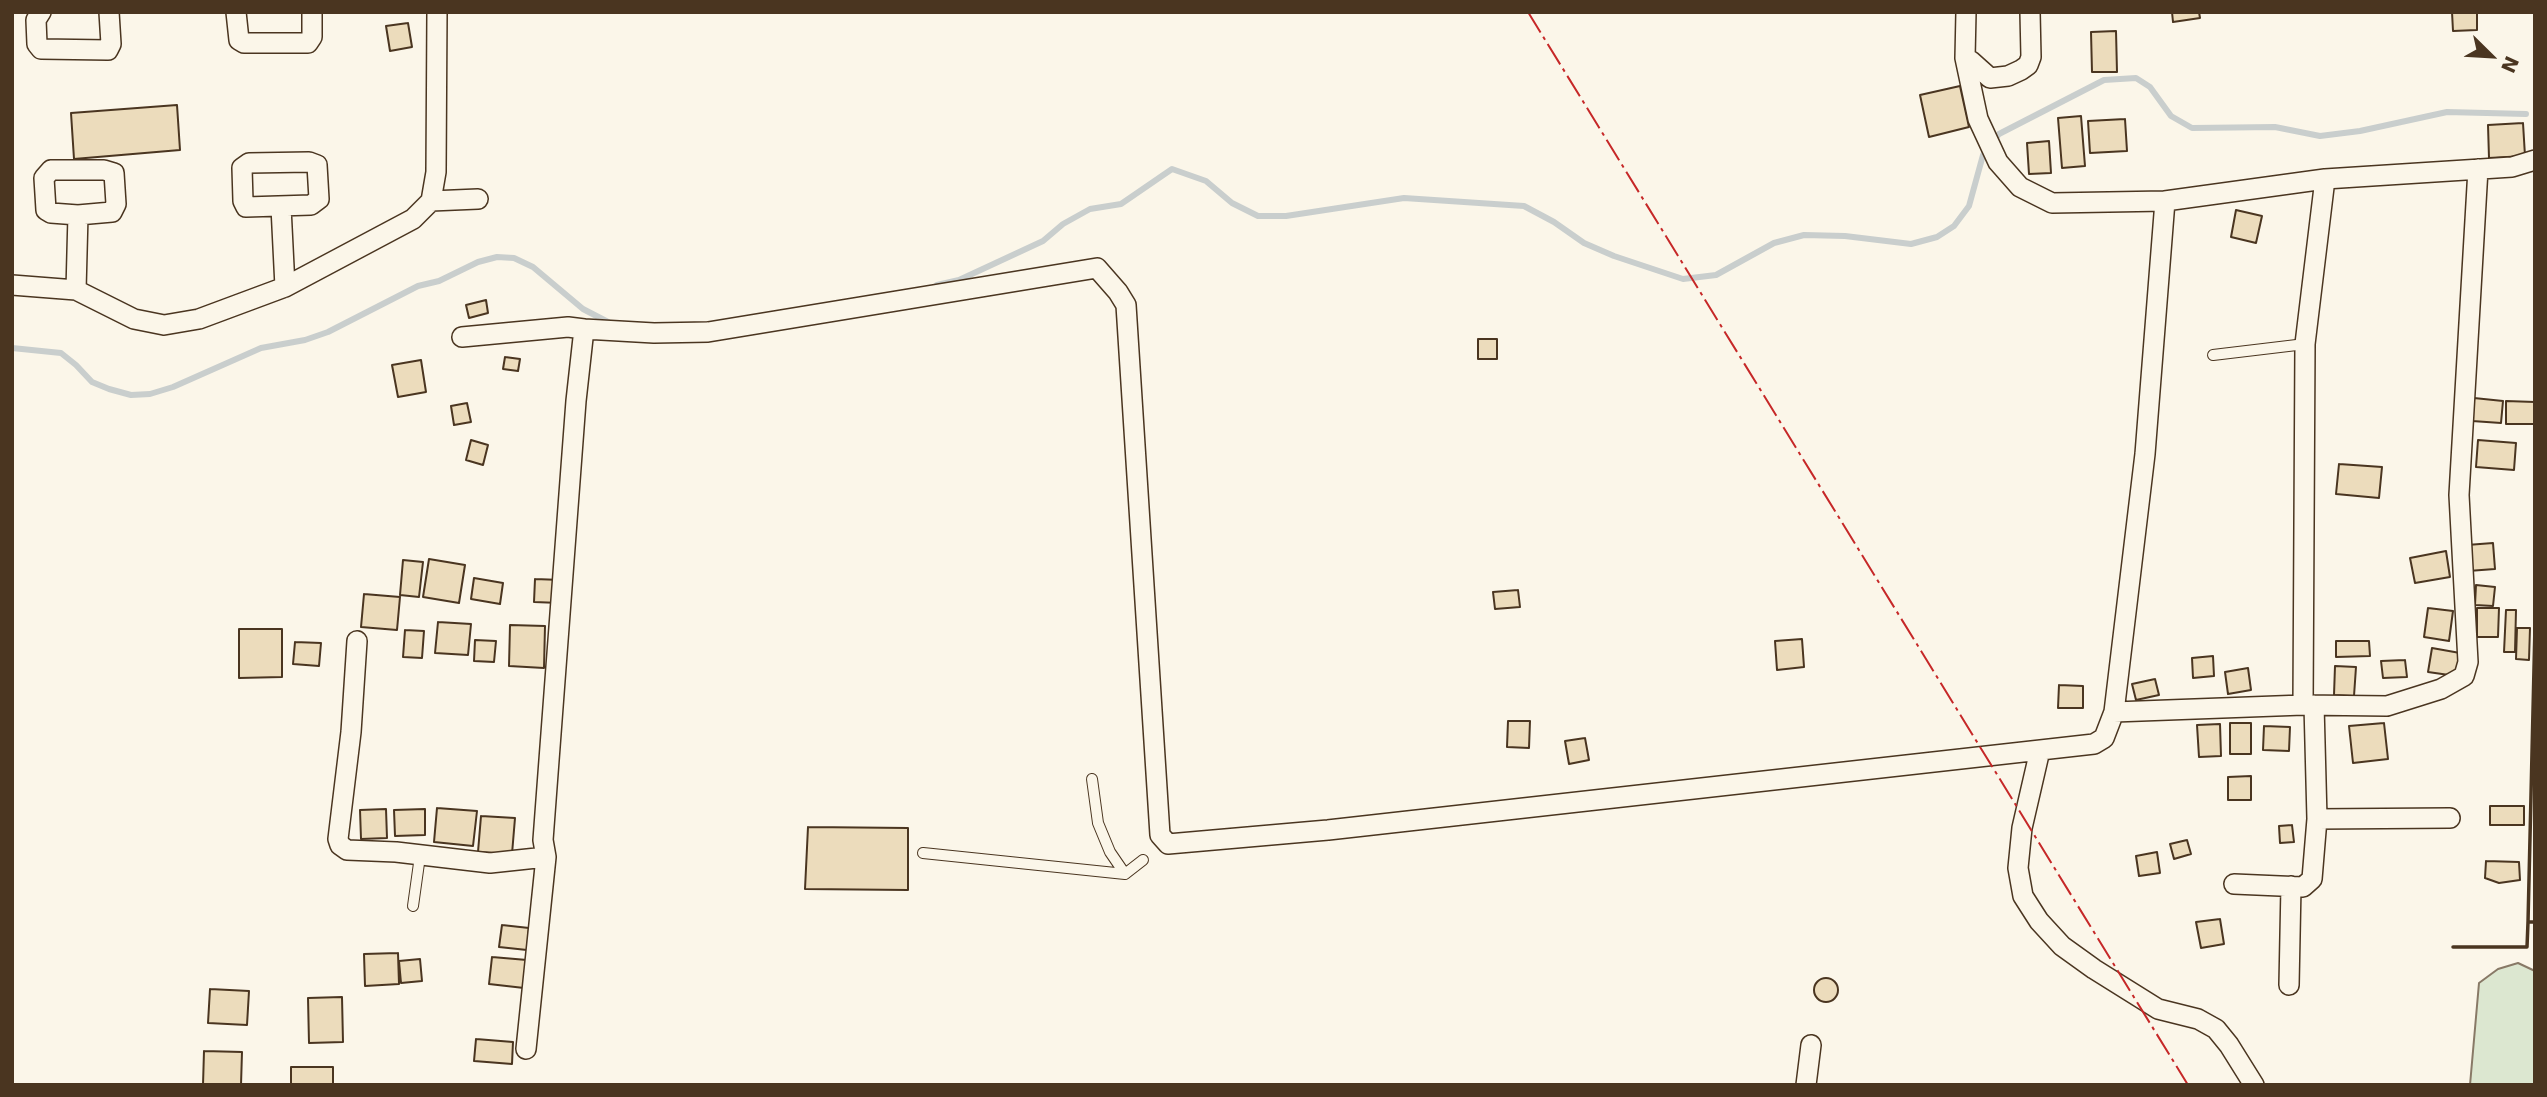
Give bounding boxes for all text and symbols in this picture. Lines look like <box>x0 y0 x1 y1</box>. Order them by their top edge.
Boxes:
north arrow <box>2456 21 2526 91</box>
text: N <box>2497 53 2523 76</box>

